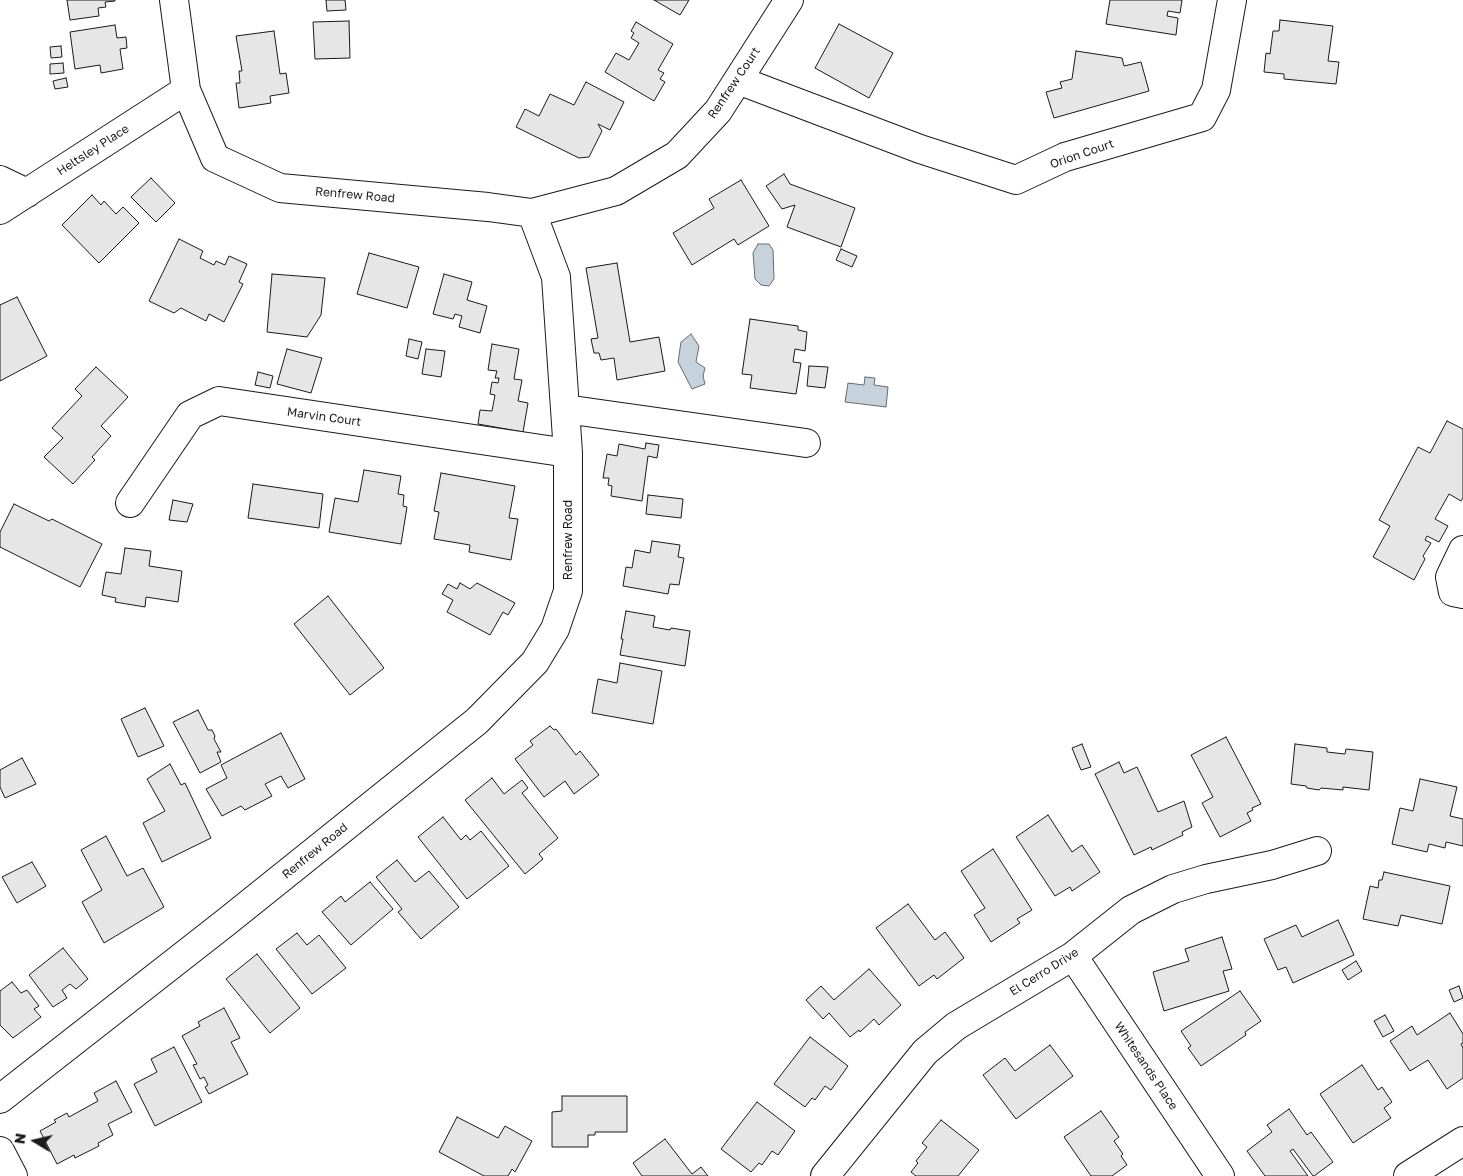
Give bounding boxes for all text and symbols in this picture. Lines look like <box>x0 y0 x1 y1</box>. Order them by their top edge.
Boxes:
street label: Renfrew Court <box>705 44 763 122</box>
street label: Heltsley Place <box>54 121 132 179</box>
street label: Orion Court <box>1048 136 1116 172</box>
street label: Renfrew Road <box>314 184 396 206</box>
street label: Marvin Court <box>286 405 362 429</box>
street label: Renfrew Road <box>561 500 575 580</box>
street label: Renfrew Road <box>279 820 351 882</box>
street label: El Cerro Drive <box>1007 945 1081 999</box>
street label: Whitesands Place <box>1111 1019 1181 1113</box>
north arrow <box>10 1116 60 1166</box>
text: N <box>10 1132 29 1145</box>

